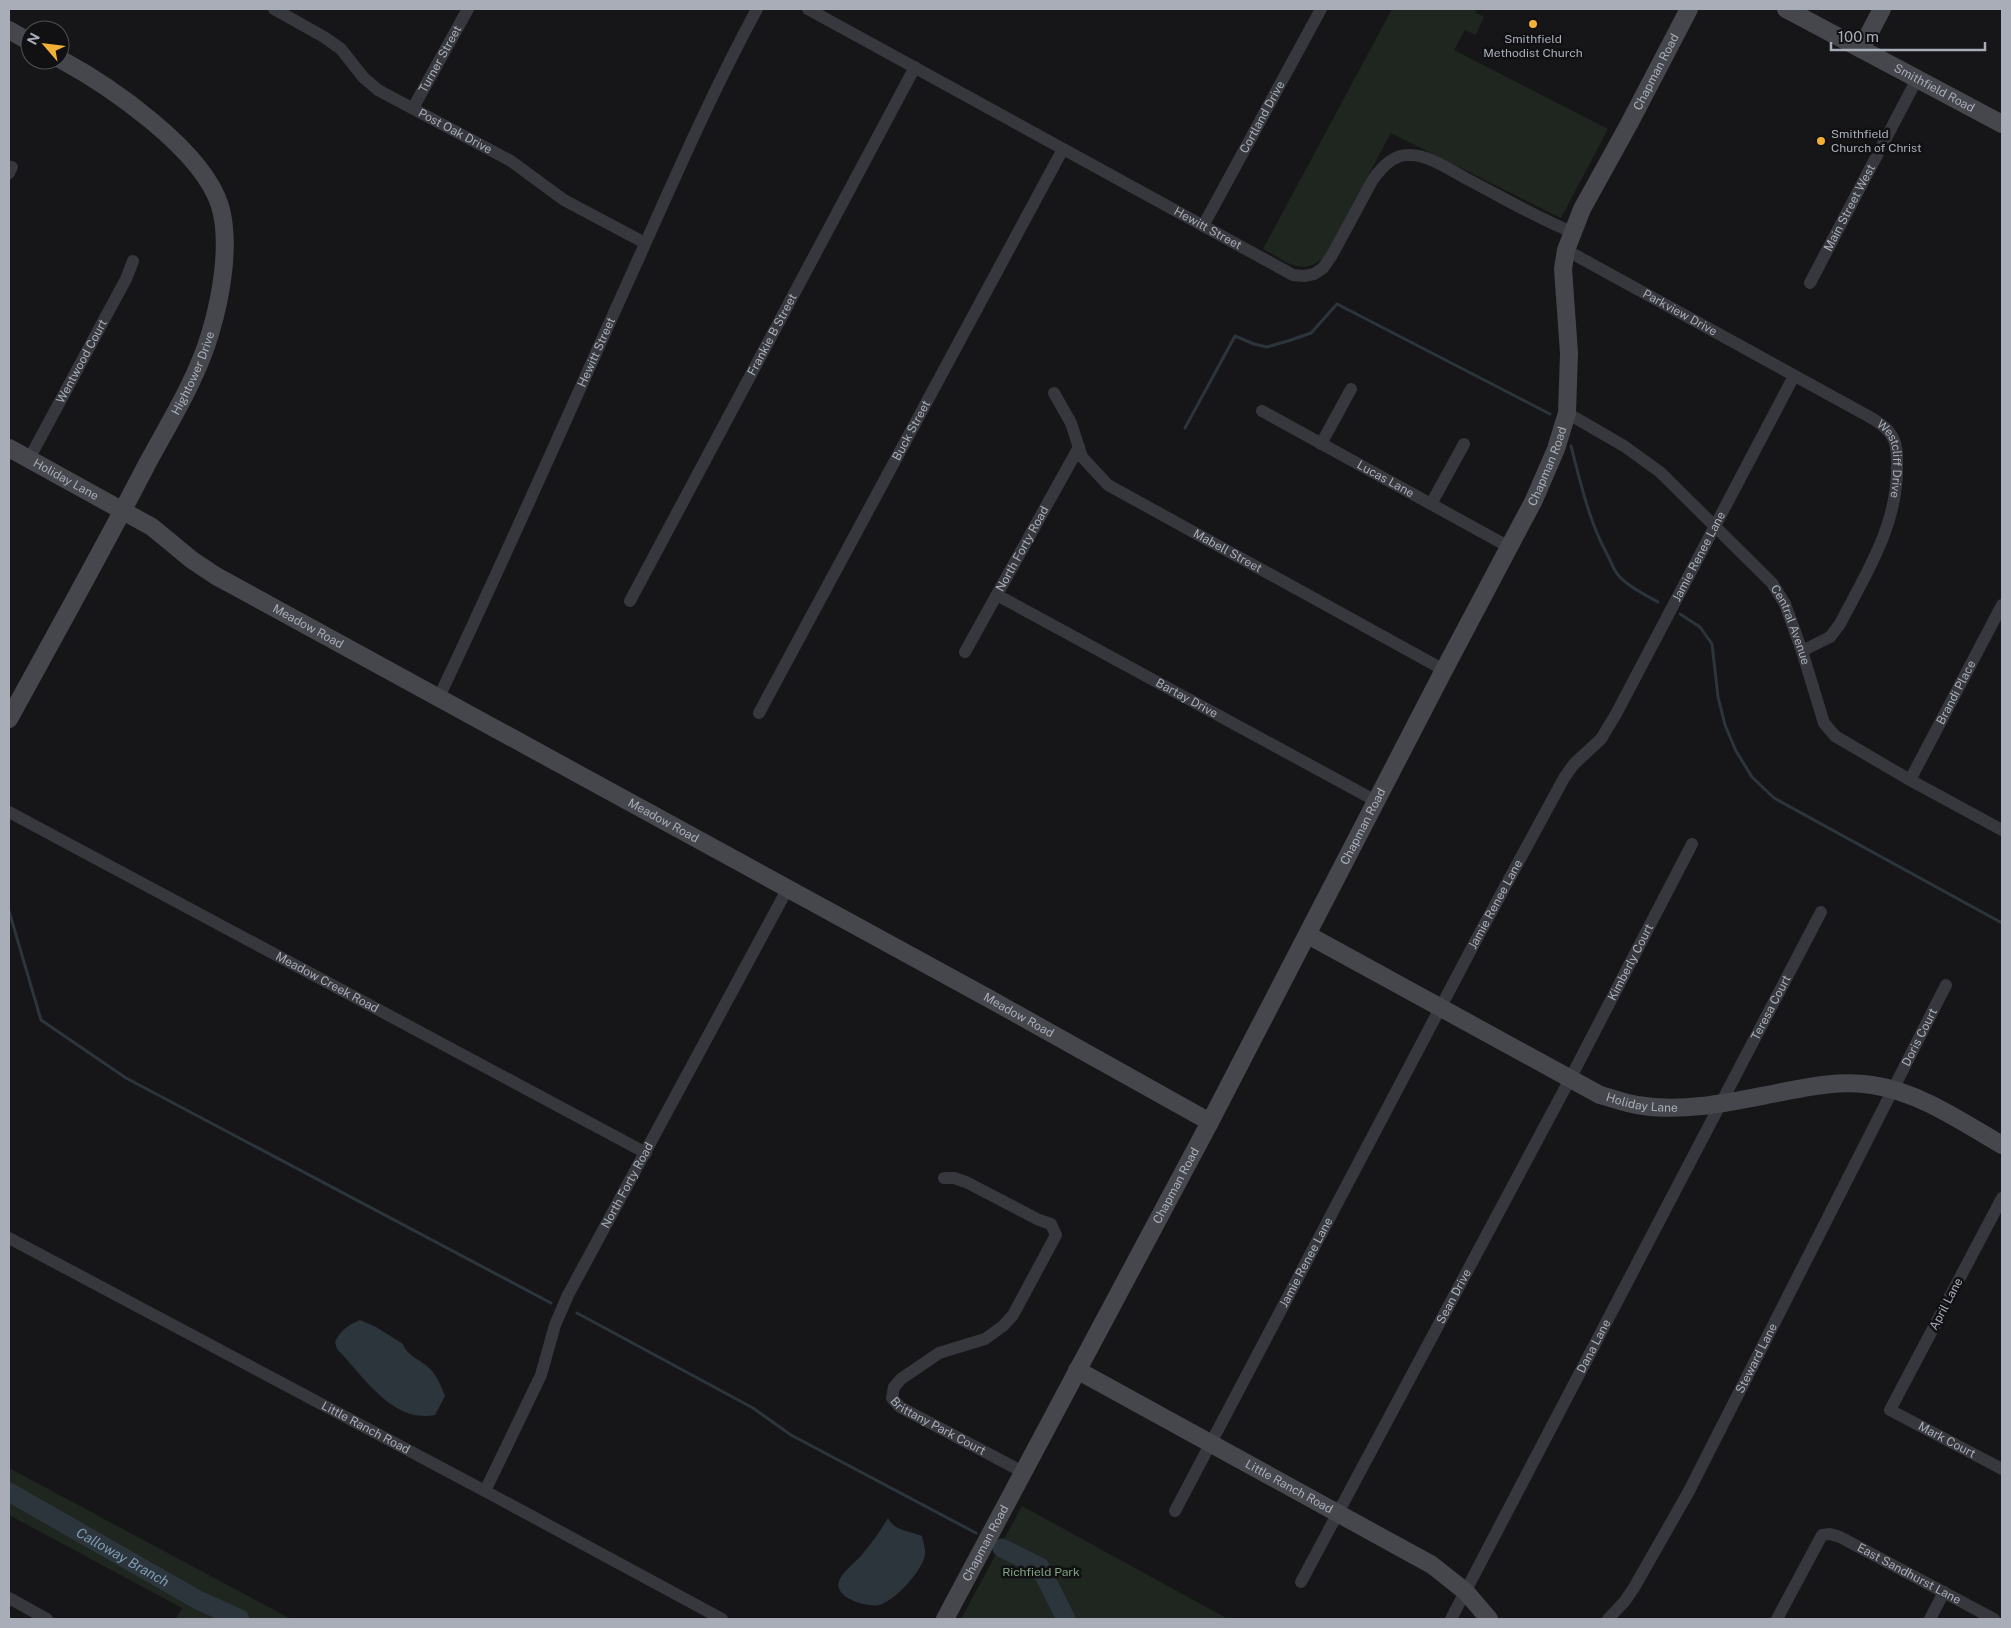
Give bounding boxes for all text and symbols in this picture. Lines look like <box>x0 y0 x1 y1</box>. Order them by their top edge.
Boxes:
marker: Smithfield Methodist Church <box>1527 18 1539 30</box>
north arrow <box>20 20 70 70</box>
scale bar <box>1831 20 1985 52</box>
street label: Turner Street <box>416 23 465 95</box>
text: 100 m <box>1838 28 1879 45</box>
text: N <box>24 30 43 47</box>
street label: Chapman Road <box>1630 31 1682 113</box>
place label: Smithfield Methodist Church <box>1483 32 1583 60</box>
street label: Smithfield Road <box>1892 61 1977 115</box>
street label: Cortland Drive <box>1237 78 1288 156</box>
street label: Post Oak Drive <box>416 106 495 157</box>
place label: Smithfield Church of Christ <box>1831 127 1922 155</box>
marker: Smithfield Church of Christ <box>1815 135 1827 147</box>
street label: Main Street West <box>1821 162 1878 254</box>
street label: Hewitt Street <box>1172 204 1244 253</box>
street label: Parkview Drive <box>1640 287 1720 339</box>
street label: Frankie B Street <box>745 291 800 378</box>
street label: Hewitt Street <box>575 315 618 389</box>
street label: Wentwood Court <box>53 317 110 406</box>
street label: Hightower Drive <box>168 330 217 417</box>
street label: Buck Street <box>889 398 933 463</box>
street label: Westcliff Drive <box>1874 417 1904 499</box>
street label: Chapman Road <box>1525 425 1569 508</box>
street label: Holiday Lane <box>31 456 101 503</box>
street label: Lucas Lane <box>1355 458 1417 500</box>
street label: North Forty Road <box>993 504 1052 594</box>
street label: Jamie Renee Lane <box>1670 509 1728 604</box>
street label: Mabell Street <box>1191 526 1265 576</box>
street label: Central Avenue <box>1768 582 1813 667</box>
street label: Meadow Road <box>270 601 346 651</box>
street label: Brandi Place <box>1933 658 1979 727</box>
street label: Bartay Drive <box>1153 676 1220 721</box>
street label: Chapman Road <box>1337 786 1389 867</box>
street label: Meadow Road <box>626 796 701 846</box>
street label: Jamie Renee Lane <box>1466 857 1525 951</box>
street label: Kimberly Court <box>1605 921 1656 1003</box>
street label: Meadow Creek Road <box>273 949 381 1016</box>
street label: Teresa Court <box>1748 972 1794 1043</box>
street label: Meadow Road <box>981 990 1056 1040</box>
street label: Doris Court <box>1899 1006 1940 1069</box>
street label: Holiday Lane <box>1604 1090 1678 1115</box>
street label: North Forty Road <box>598 1140 656 1231</box>
street label: Chapman Road <box>1150 1145 1202 1226</box>
street label: Jamie Renee Lane <box>1277 1215 1336 1310</box>
street label: Sean Drive <box>1433 1266 1474 1326</box>
street label: April Lane <box>1926 1275 1966 1332</box>
street label: Dana Lane <box>1574 1317 1614 1375</box>
street label: Steward Lane <box>1733 1321 1780 1396</box>
street label: Brittany Park Court <box>887 1394 988 1458</box>
street label: Little Ranch Road <box>319 1398 412 1457</box>
street label: Mark Court <box>1916 1419 1978 1461</box>
street label: Little Ranch Road <box>1243 1457 1335 1516</box>
street label: Chapman Road <box>959 1503 1011 1584</box>
water label: Calloway Branch <box>73 1524 172 1590</box>
street label: East Sandhurst Lane <box>1855 1540 1963 1607</box>
park label: Richfield Park <box>1002 1565 1080 1579</box>

